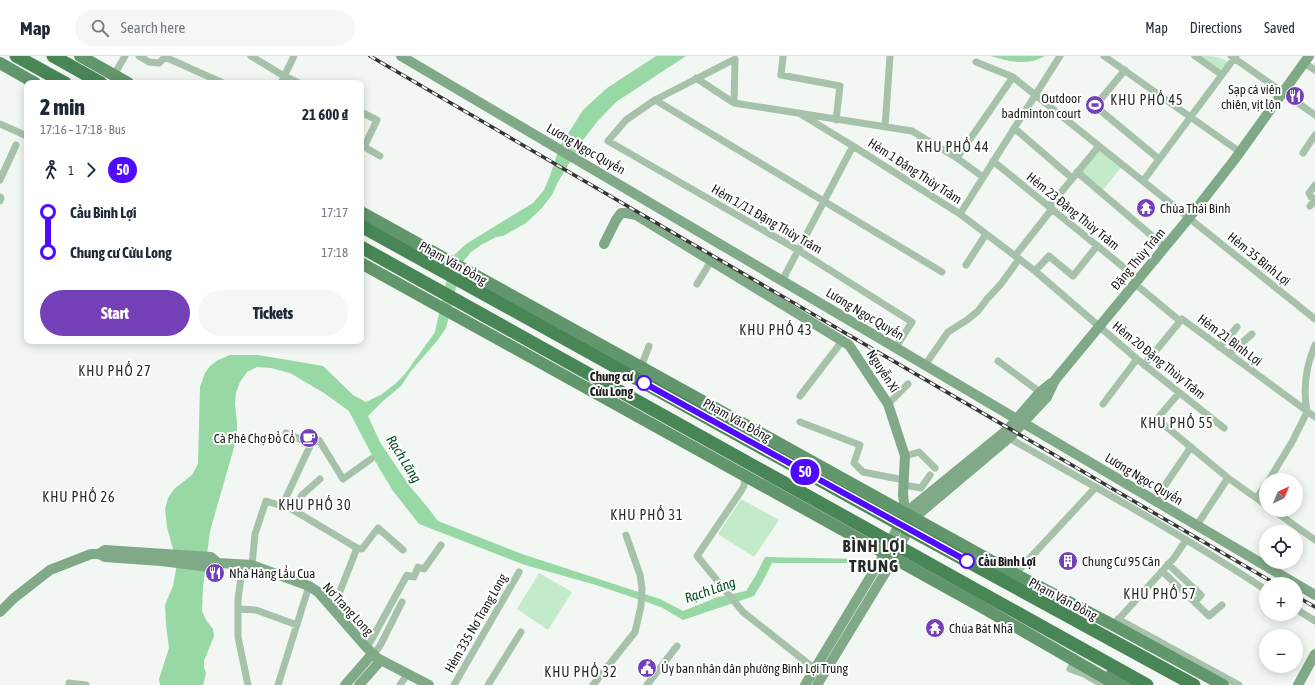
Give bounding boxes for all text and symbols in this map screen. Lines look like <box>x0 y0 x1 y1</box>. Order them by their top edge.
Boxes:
search box <box>75 10 355 46</box>
text: Map <box>20 17 51 39</box>
icon: search <box>89 17 111 39</box>
text: Search here <box>121 19 185 36</box>
text: Map <box>1145 20 1168 36</box>
text: Directions <box>1190 20 1242 36</box>
text: Saved <box>1264 20 1295 36</box>
place label: Sạp cá viên chiên, vịt lộn <box>1221 82 1281 112</box>
restaurant icon: Sạp cá viên chiên, vịt lộn <box>1284 85 1306 107</box>
district label: KHU PHỐ 45 <box>1110 90 1184 108</box>
place label: Outdoor badminton court <box>1002 91 1081 121</box>
text: 2 min <box>40 94 85 120</box>
sports icon: Outdoor badminton court <box>1084 94 1106 116</box>
text: 21 600 ₫ <box>302 106 348 123</box>
street label: Lương Ngọc Quyến <box>544 120 628 178</box>
text: 17:16 – 17:18 · Bus <box>40 122 126 137</box>
street label: Hẻm 1 Đặng Thùy Trâm <box>865 135 965 207</box>
district label: KHU PHỐ 44 <box>916 137 990 155</box>
icon: walk <box>40 159 62 181</box>
icon: forward <box>80 159 102 181</box>
text: 50 <box>116 162 129 178</box>
text: 1 <box>68 163 74 178</box>
street label: Hẻm 23 Đặng Thùy Trâm <box>1024 169 1122 253</box>
street label: Hẻm 1/11 Đặng Thùy Trâm <box>709 181 825 257</box>
temple icon: Chùa Thái Bình <box>1135 197 1157 219</box>
place label: Chùa Thái Bình <box>1160 201 1231 216</box>
text: Cầu Bình Lợi <box>70 204 137 221</box>
text: 17:17 <box>321 205 348 220</box>
street label: Đặng Thùy Trâm <box>1108 225 1168 293</box>
street label: Hẻm 35 Bình Lợi <box>1225 229 1293 289</box>
street label: Phạm Văn Đồng <box>416 238 490 288</box>
text: Chung cư Cửu Long <box>70 244 172 261</box>
text: 17:18 <box>321 245 348 260</box>
street label: Lương Ngọc Quyến <box>823 285 907 343</box>
button: Start <box>40 290 190 336</box>
button: Tickets <box>198 290 348 336</box>
street label: Hẻm 21 Bình Lợi <box>1195 311 1265 369</box>
street label: Hẻm 20 Đặng Thùy Trâm <box>1110 318 1208 402</box>
district label: KHU PHỐ 43 <box>739 320 813 338</box>
street label: Nguyễn Xí <box>864 347 902 395</box>
district label: KHU PHỐ 27 <box>78 361 152 379</box>
place label: Chung cư Cửu Long <box>590 369 634 399</box>
marker: Chung cư Cửu Long <box>636 375 652 391</box>
street label: Phạm Văn Đồng <box>700 395 774 445</box>
district label: KHU PHỐ 55 <box>1140 413 1214 431</box>
cafe icon: Cà Phê Chợ Đồ Cổ <box>298 427 320 449</box>
place label: Cà Phê Chợ Đồ Cổ <box>214 430 295 446</box>
water label: Rạch Lăng <box>383 432 425 486</box>
street label: Lương Ngọc Quyến <box>1102 450 1186 508</box>
line badge: 50 <box>787 459 823 485</box>
text: 50 <box>798 464 812 480</box>
north arrow <box>1259 473 1303 517</box>
map controls <box>1259 473 1303 673</box>
district label: KHU PHỐ 26 <box>42 487 116 505</box>
district label: KHU PHỐ 30 <box>278 495 352 513</box>
district label: KHU PHỐ 31 <box>610 505 684 523</box>
button: locate <box>1259 525 1303 569</box>
district label: BÌNH LỢI TRUNG <box>842 536 906 576</box>
building icon: Chung Cư 95 Căn <box>1057 550 1079 572</box>
marker: Cầu Bình Lợi <box>959 553 975 569</box>
place label: Cầu Bình Lợi <box>978 554 1036 569</box>
place label: Chung Cư 95 Căn <box>1082 554 1160 569</box>
restaurant icon: Nhà Hàng Lẩu Cua <box>204 562 226 584</box>
place label: Nhà Hàng Lẩu Cua <box>229 565 315 581</box>
street label: Hẻm 335 Nơ Trang Long <box>442 571 511 675</box>
water label: Rạch Lăng <box>682 574 738 606</box>
street label: Phạm Văn Đồng <box>1026 575 1100 623</box>
button: + <box>1259 577 1303 621</box>
street label: Nơ Trang Long <box>320 579 377 639</box>
district label: KHU PHỐ 57 <box>1123 584 1197 602</box>
temple icon: Chùa Bát Nhã <box>924 617 946 639</box>
place label: Chùa Bát Nhã <box>949 621 1013 636</box>
button: − <box>1259 629 1303 673</box>
public building icon: Ủy ban nhân dân phường Bình Lợi Trung <box>636 657 658 679</box>
place label: Ủy ban nhân dân phường Bình Lợi Trung <box>661 661 848 676</box>
district label: KHU PHỐ 32 <box>544 662 618 680</box>

